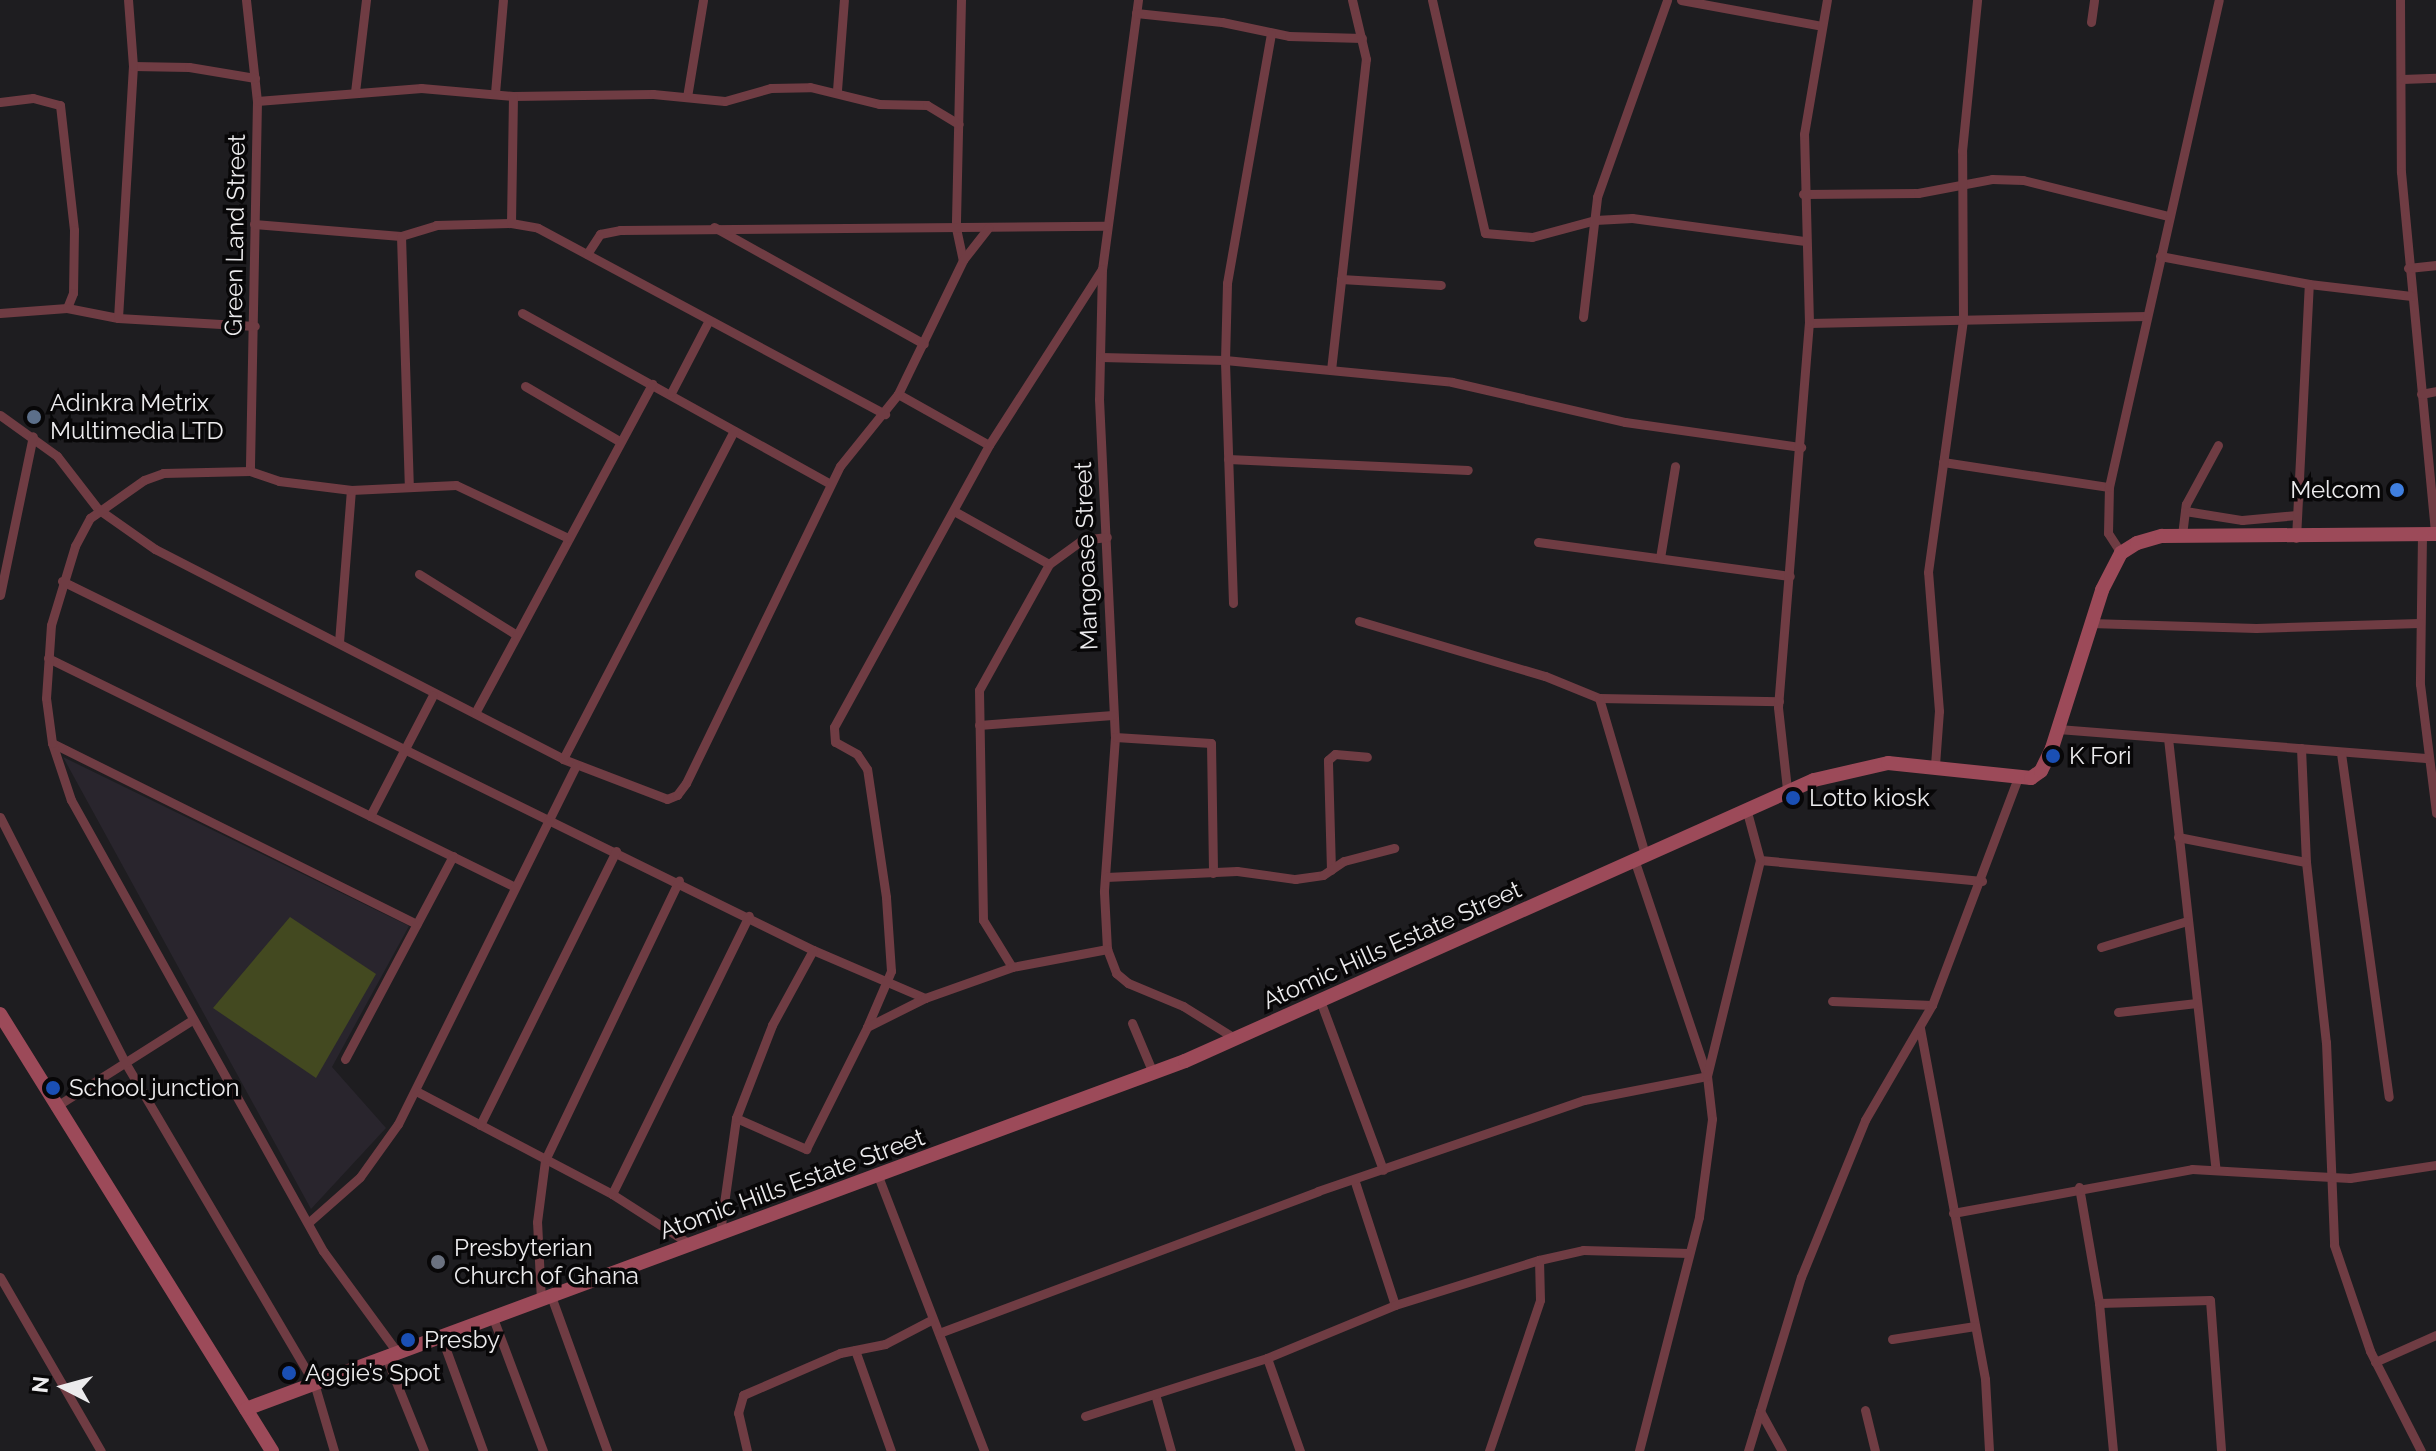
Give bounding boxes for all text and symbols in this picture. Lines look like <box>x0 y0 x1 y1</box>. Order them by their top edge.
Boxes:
street label: Green Land Street <box>219 134 251 336</box>
place label: Adinkra Metrix Multimedia LTD <box>50 389 224 445</box>
marker: Adinkra Metrix Multimedia LTD <box>25 408 43 426</box>
street label: Mangoase Street <box>1068 461 1104 651</box>
place label: Melcom <box>2290 476 2381 504</box>
marker: Melcom <box>2388 481 2406 499</box>
place label: K Fori <box>2069 742 2132 770</box>
marker: K Fori <box>2044 747 2062 765</box>
place label: Lotto kiosk <box>1809 784 1930 812</box>
marker: Lotto kiosk <box>1784 789 1802 807</box>
street label: Atomic Hills Estate Street <box>1258 875 1526 1015</box>
place label: School junction <box>69 1074 240 1102</box>
marker: School junction <box>44 1079 62 1097</box>
street label: Atomic Hills Estate Street <box>656 1123 928 1245</box>
place label: Presbyterian Church of Ghana <box>454 1234 639 1290</box>
marker: Presbyterian Church of Ghana <box>429 1253 447 1271</box>
place label: Presby <box>424 1326 500 1354</box>
marker: Presby <box>399 1331 417 1349</box>
north arrow <box>24 1347 104 1427</box>
place label: Aggie’s Spot <box>305 1359 441 1387</box>
marker: Aggie’s Spot <box>280 1364 298 1382</box>
text: N <box>26 1375 54 1394</box>

